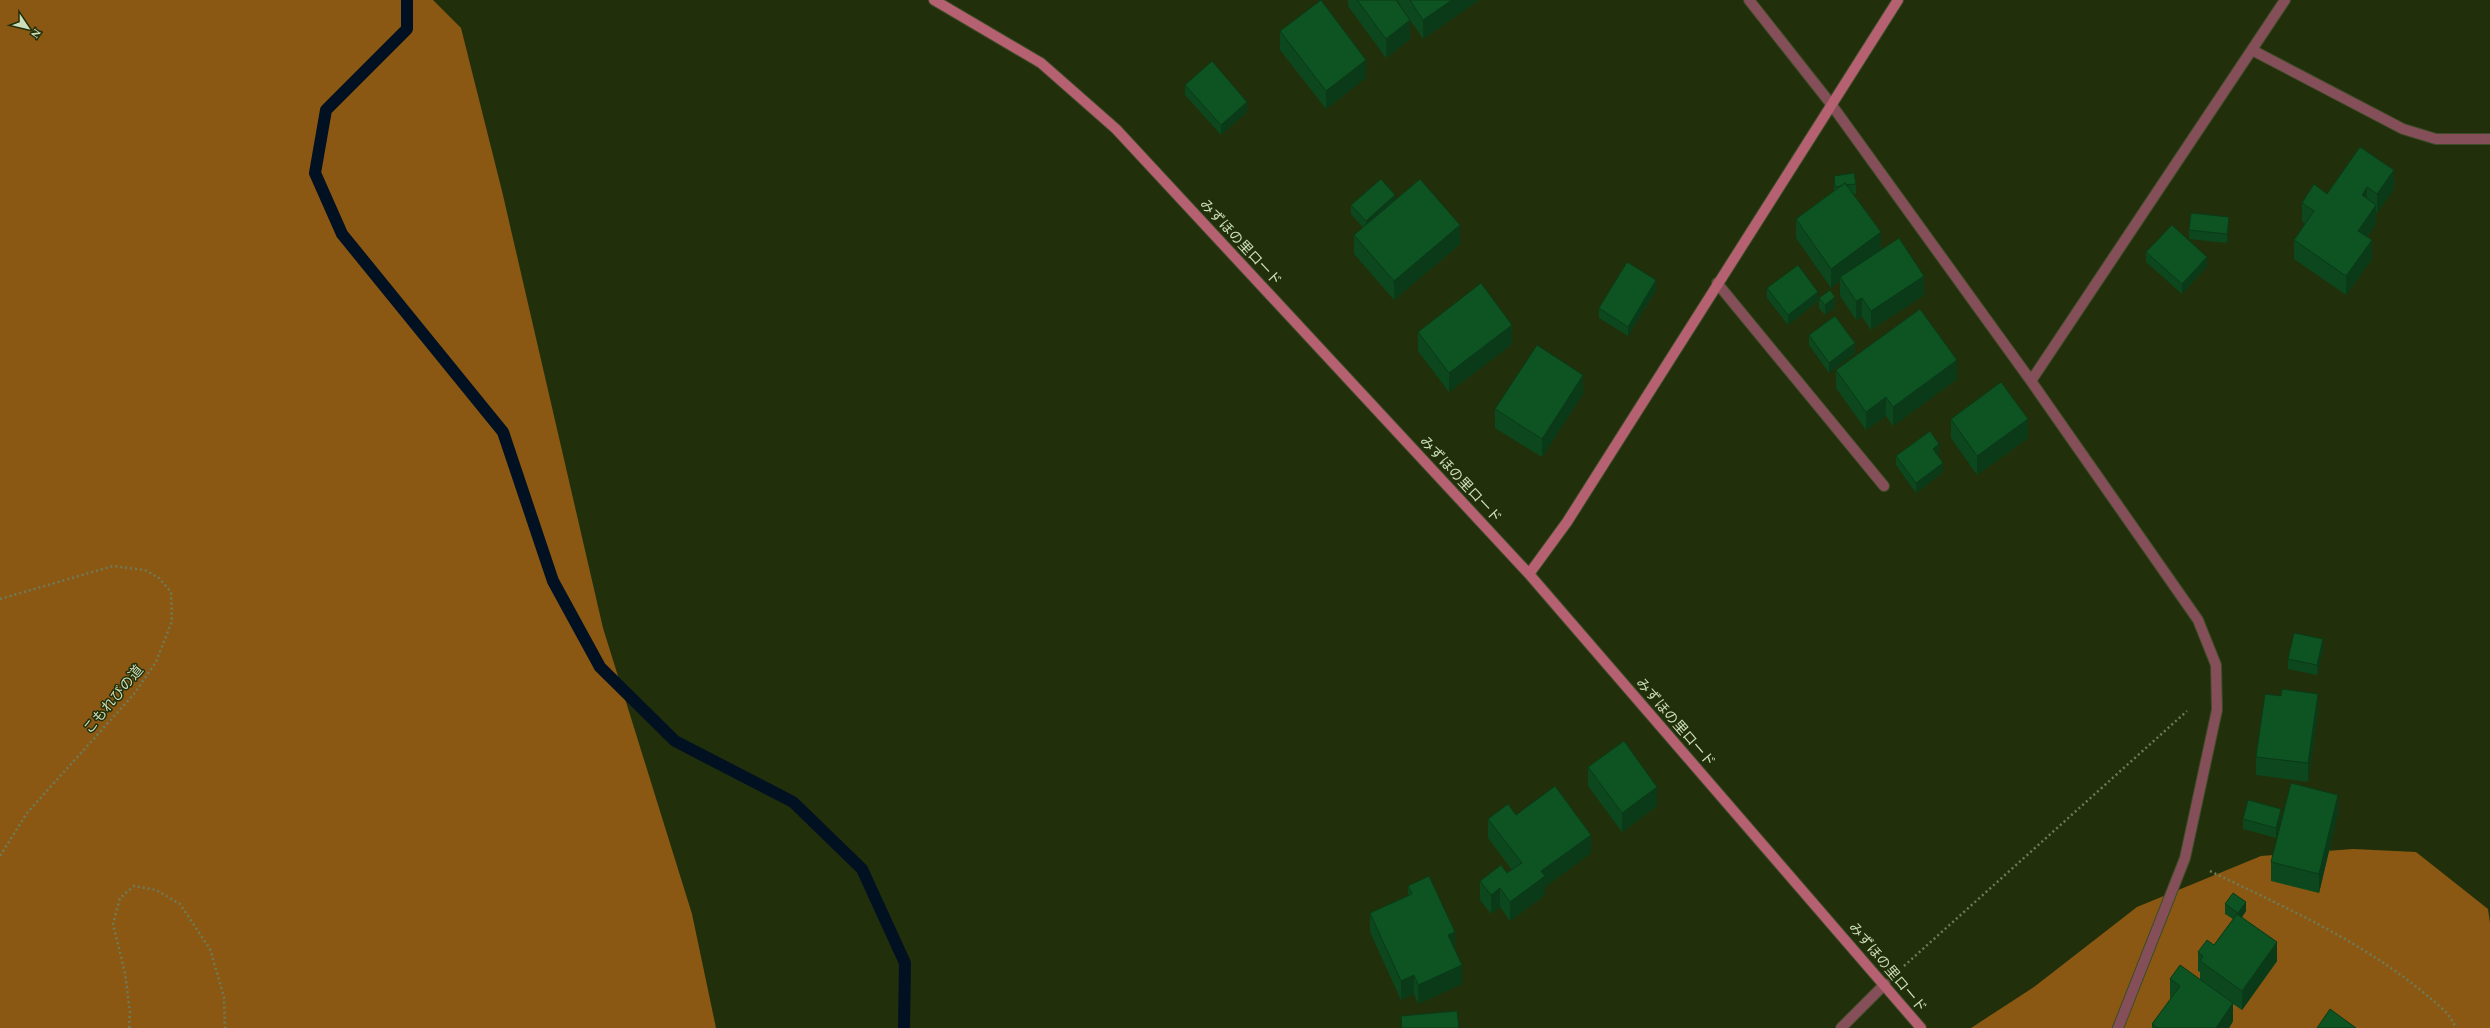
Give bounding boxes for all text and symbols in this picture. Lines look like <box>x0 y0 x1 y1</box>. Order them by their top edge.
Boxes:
north arrow <box>8 8 48 48</box>
text: N <box>26 25 45 42</box>
street label: みずほの里ロード <box>1195 194 1287 290</box>
street label: みずほの里ロード <box>1415 431 1507 527</box>
street label: こもれびの道 <box>78 660 148 738</box>
street label: みずほの里ロード <box>1631 673 1720 771</box>
street label: みずほの里ロード <box>1844 918 1932 1017</box>

